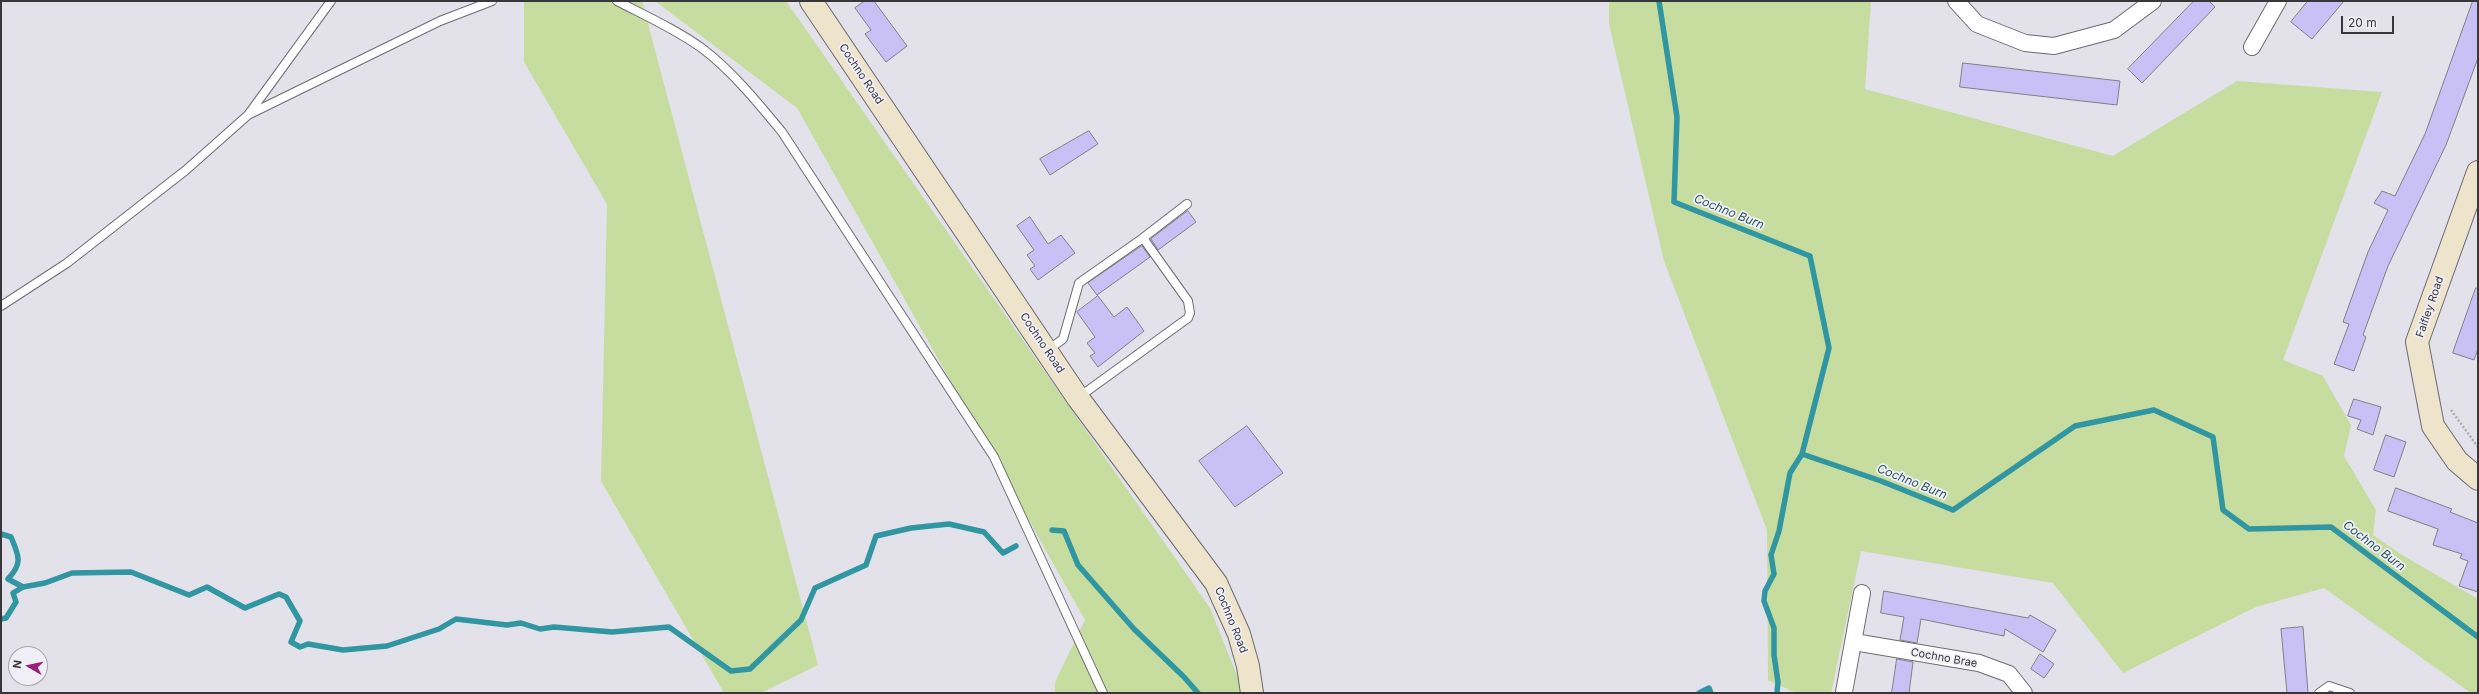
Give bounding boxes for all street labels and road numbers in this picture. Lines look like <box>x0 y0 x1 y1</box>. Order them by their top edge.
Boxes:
street label: Cochno Road <box>836 41 886 107</box>
street label: Faifley Road <box>2413 275 2447 339</box>
street label: Cochno Road <box>1017 310 1067 376</box>
street label: Cochno Road <box>1212 585 1250 655</box>
street label: Cochno Brae <box>1910 646 1978 670</box>

